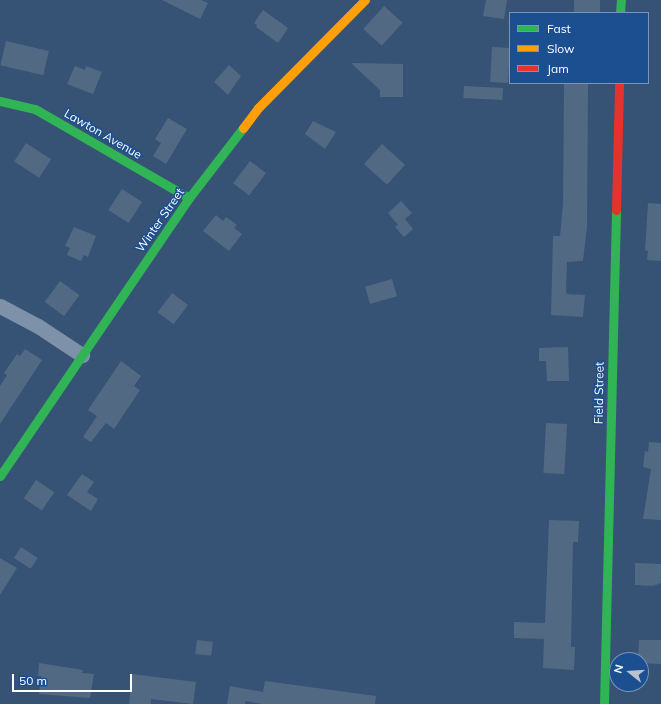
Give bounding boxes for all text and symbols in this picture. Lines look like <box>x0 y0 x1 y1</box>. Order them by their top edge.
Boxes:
legend <box>509 12 649 84</box>
text: Fast <box>547 21 571 36</box>
text: Slow <box>547 41 575 56</box>
text: Jam <box>547 61 569 76</box>
street label: Lawton Avenue <box>62 106 144 162</box>
street label: Winter Street <box>133 185 187 255</box>
street label: Field Street <box>591 362 607 424</box>
north arrow <box>609 652 649 692</box>
text: N <box>611 663 626 675</box>
scale bar <box>14 666 134 692</box>
text: 50 m <box>19 673 47 688</box>

